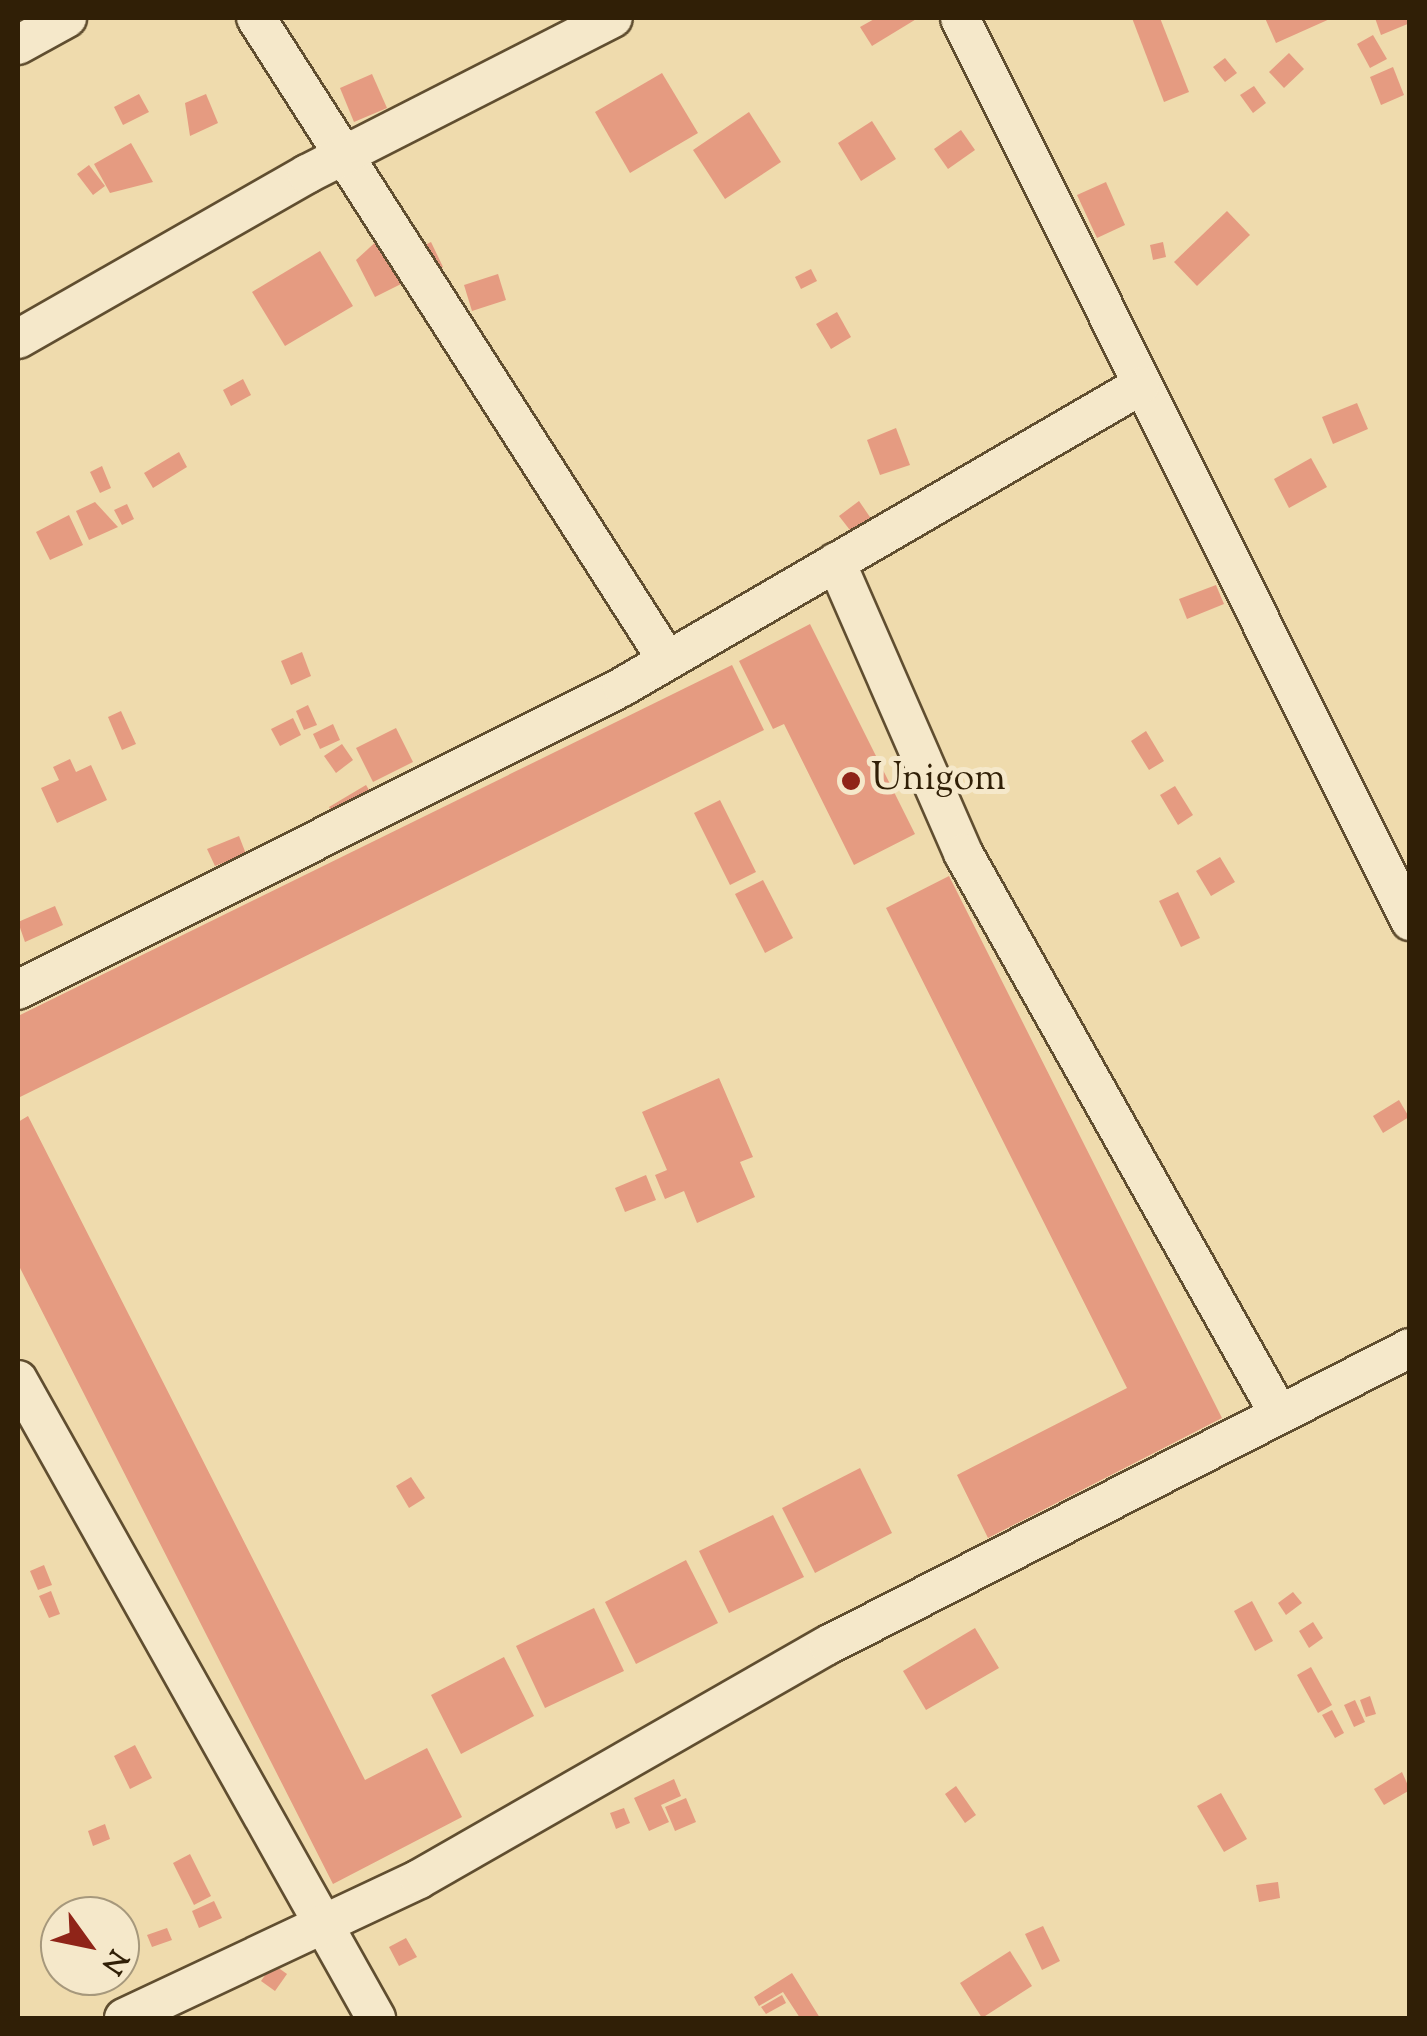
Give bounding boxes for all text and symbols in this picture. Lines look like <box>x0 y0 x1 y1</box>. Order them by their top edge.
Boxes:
place label: Unigom <box>871 758 1006 804</box>
marker: Unigom <box>840 770 862 792</box>
north arrow <box>40 1896 140 1996</box>
text: N <box>91 1941 136 1982</box>

